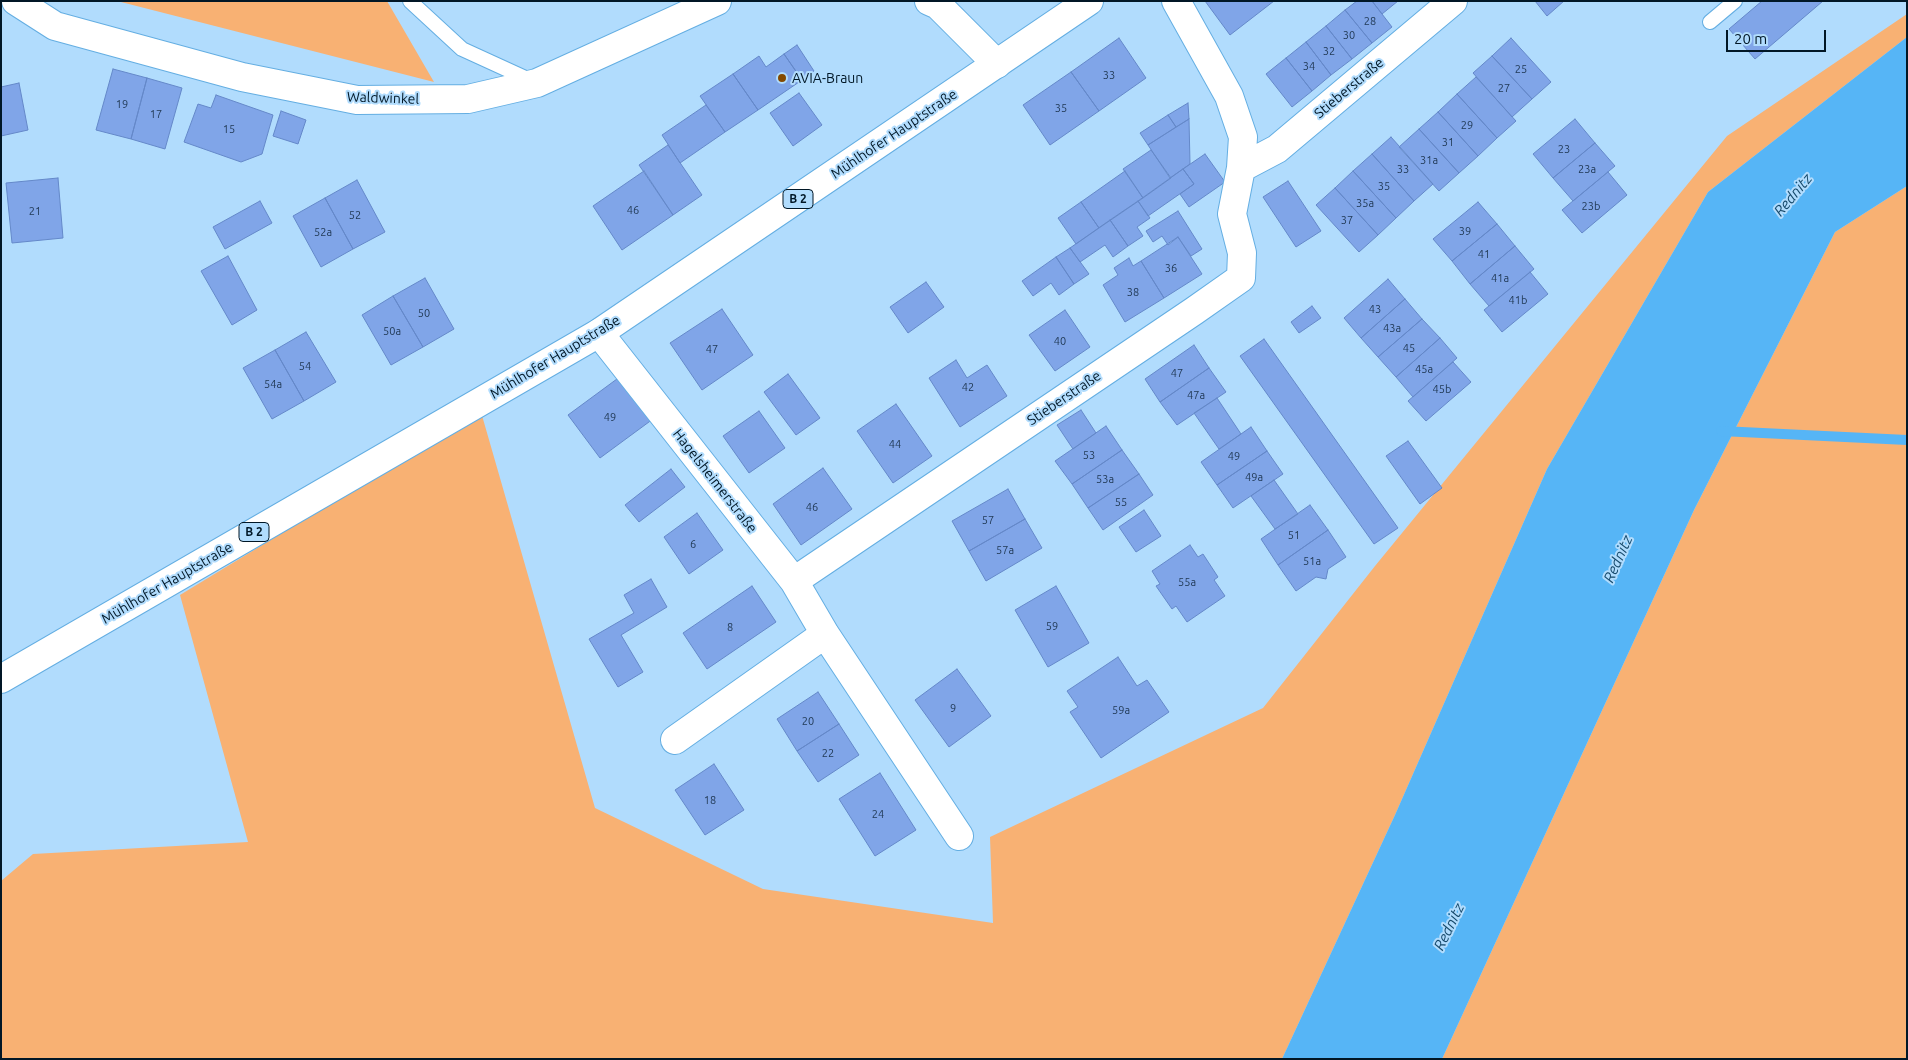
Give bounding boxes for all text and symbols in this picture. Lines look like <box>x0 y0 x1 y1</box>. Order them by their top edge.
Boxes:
house number: 28 <box>1364 14 1376 28</box>
scale bar <box>1728 20 1828 52</box>
house number: 30 <box>1343 28 1355 42</box>
text: 20 m <box>1734 30 1767 47</box>
house number: 32 <box>1323 44 1335 58</box>
street label: Stieberstraße <box>1311 54 1387 122</box>
house number: 34 <box>1303 59 1315 73</box>
house number: 25 <box>1515 62 1527 76</box>
house number: 33 <box>1103 68 1115 82</box>
place label: AVIA-Braun <box>792 70 863 86</box>
marker: AVIA-Braun <box>776 72 788 84</box>
house number: 27 <box>1498 81 1510 95</box>
street label: Mühlhofer Hauptstraße <box>828 86 960 182</box>
street label: Waldwinkel <box>347 88 419 108</box>
house number: 19 <box>116 97 128 111</box>
house number: 35 <box>1055 101 1067 115</box>
house number: 17 <box>150 107 162 121</box>
house number: 29 <box>1461 118 1473 132</box>
house number: 15 <box>223 122 235 136</box>
house number: 31 <box>1442 135 1454 149</box>
house number: 23 <box>1558 142 1570 156</box>
house number: 31a <box>1420 153 1438 167</box>
house number: 33 <box>1397 162 1409 176</box>
house number: 23a <box>1578 162 1596 176</box>
water label: Rednitz <box>1770 170 1816 220</box>
house number: 35 <box>1378 179 1390 193</box>
road number: B 2 <box>783 190 813 208</box>
house number: 35a <box>1356 196 1374 210</box>
house number: 23b <box>1582 199 1600 213</box>
house number: 46 <box>627 203 639 217</box>
house number: 21 <box>29 204 41 218</box>
house number: 52 <box>349 208 361 222</box>
house number: 37 <box>1341 213 1353 227</box>
house number: 39 <box>1459 224 1471 238</box>
house number: 52a <box>314 225 332 239</box>
house number: 41 <box>1478 247 1490 261</box>
house number: 36 <box>1165 261 1177 275</box>
house number: 41a <box>1491 271 1509 285</box>
house number: 38 <box>1127 285 1139 299</box>
house number: 41b <box>1509 293 1527 307</box>
house number: 43 <box>1369 302 1381 316</box>
house number: 50 <box>418 306 430 320</box>
street label: Mühlhofer Hauptstraße <box>487 312 623 402</box>
house number: 43a <box>1383 321 1401 335</box>
house number: 50a <box>383 324 401 338</box>
house number: 40 <box>1054 334 1066 348</box>
house number: 45 <box>1403 341 1415 355</box>
house number: 47 <box>706 342 718 356</box>
house number: 54 <box>299 359 311 373</box>
house number: 45a <box>1415 362 1433 376</box>
house number: 47 <box>1171 366 1183 380</box>
street label: Stieberstraße <box>1024 367 1104 429</box>
house number: 54a <box>264 377 282 391</box>
house number: 42 <box>962 380 974 394</box>
house number: 45b <box>1433 382 1451 396</box>
house number: 47a <box>1187 388 1205 402</box>
house number: 49 <box>604 410 616 424</box>
street label: Hagelsheimerstraße <box>669 426 761 536</box>
house number: 44 <box>889 437 901 451</box>
house number: 53 <box>1083 448 1095 462</box>
house number: 49 <box>1228 449 1240 463</box>
house number: 49a <box>1245 470 1263 484</box>
house number: 53a <box>1096 472 1114 486</box>
house number: 55 <box>1115 495 1127 509</box>
house number: 46 <box>806 500 818 514</box>
house number: 57 <box>982 513 994 527</box>
road number: B 2 <box>239 522 269 542</box>
house number: 51 <box>1288 528 1300 542</box>
water label: Rednitz <box>1600 533 1636 585</box>
house number: 6 <box>690 537 696 551</box>
street label: Mühlhofer Hauptstraße <box>99 539 235 627</box>
house number: 57a <box>996 543 1014 557</box>
house number: 51a <box>1303 554 1321 568</box>
house number: 55a <box>1178 575 1196 589</box>
house number: 59 <box>1046 619 1058 633</box>
house number: 8 <box>727 620 733 634</box>
house number: 9 <box>950 701 956 715</box>
house number: 59a <box>1112 703 1130 717</box>
house number: 20 <box>802 714 814 728</box>
house number: 22 <box>822 746 834 760</box>
house number: 18 <box>704 793 716 807</box>
house number: 24 <box>872 807 884 821</box>
water label: Rednitz <box>1430 901 1468 953</box>

